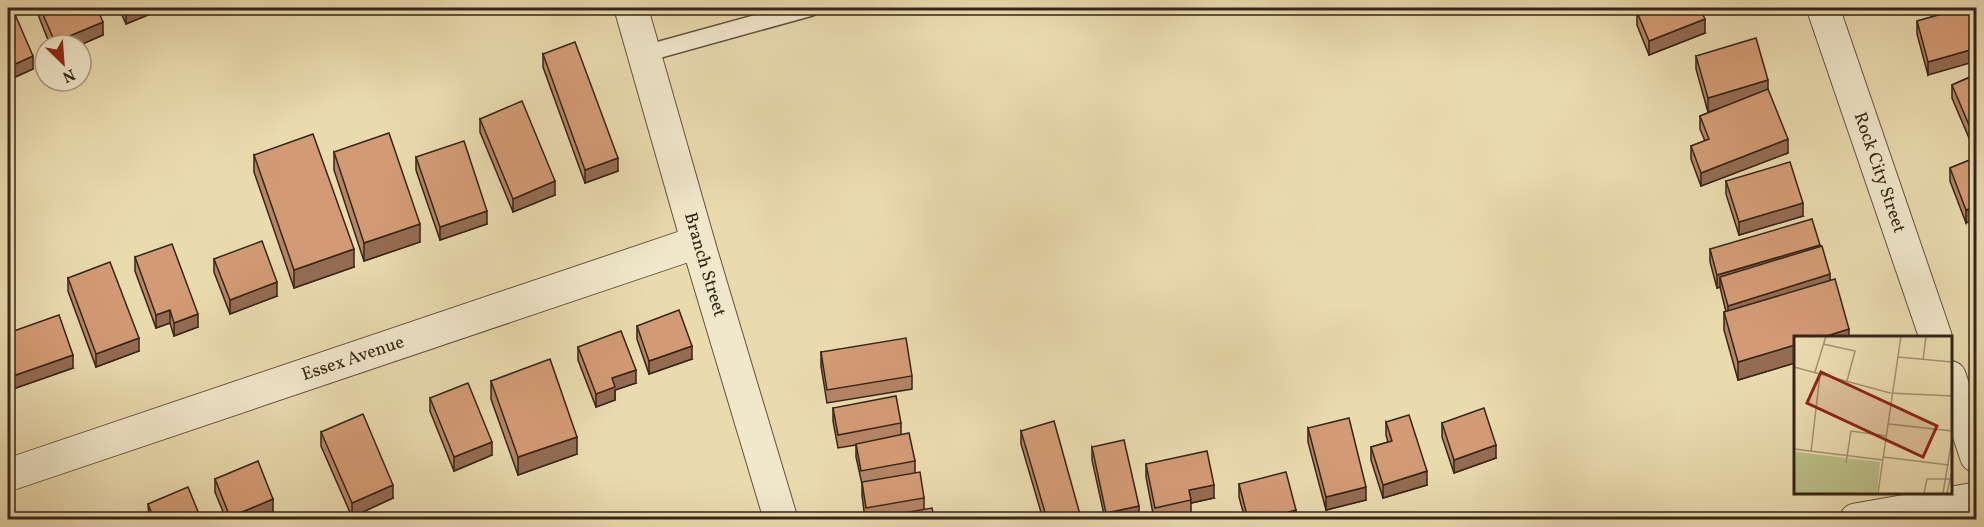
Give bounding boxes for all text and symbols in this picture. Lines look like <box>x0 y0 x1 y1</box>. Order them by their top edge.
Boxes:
north arrow <box>33 33 93 93</box>
text: N <box>58 62 78 87</box>
street label: Rock City Street <box>1847 109 1912 236</box>
street label: Branch Street <box>678 210 732 320</box>
street label: Essex Avenue <box>298 330 407 387</box>
inset map <box>1794 336 1951 494</box>

